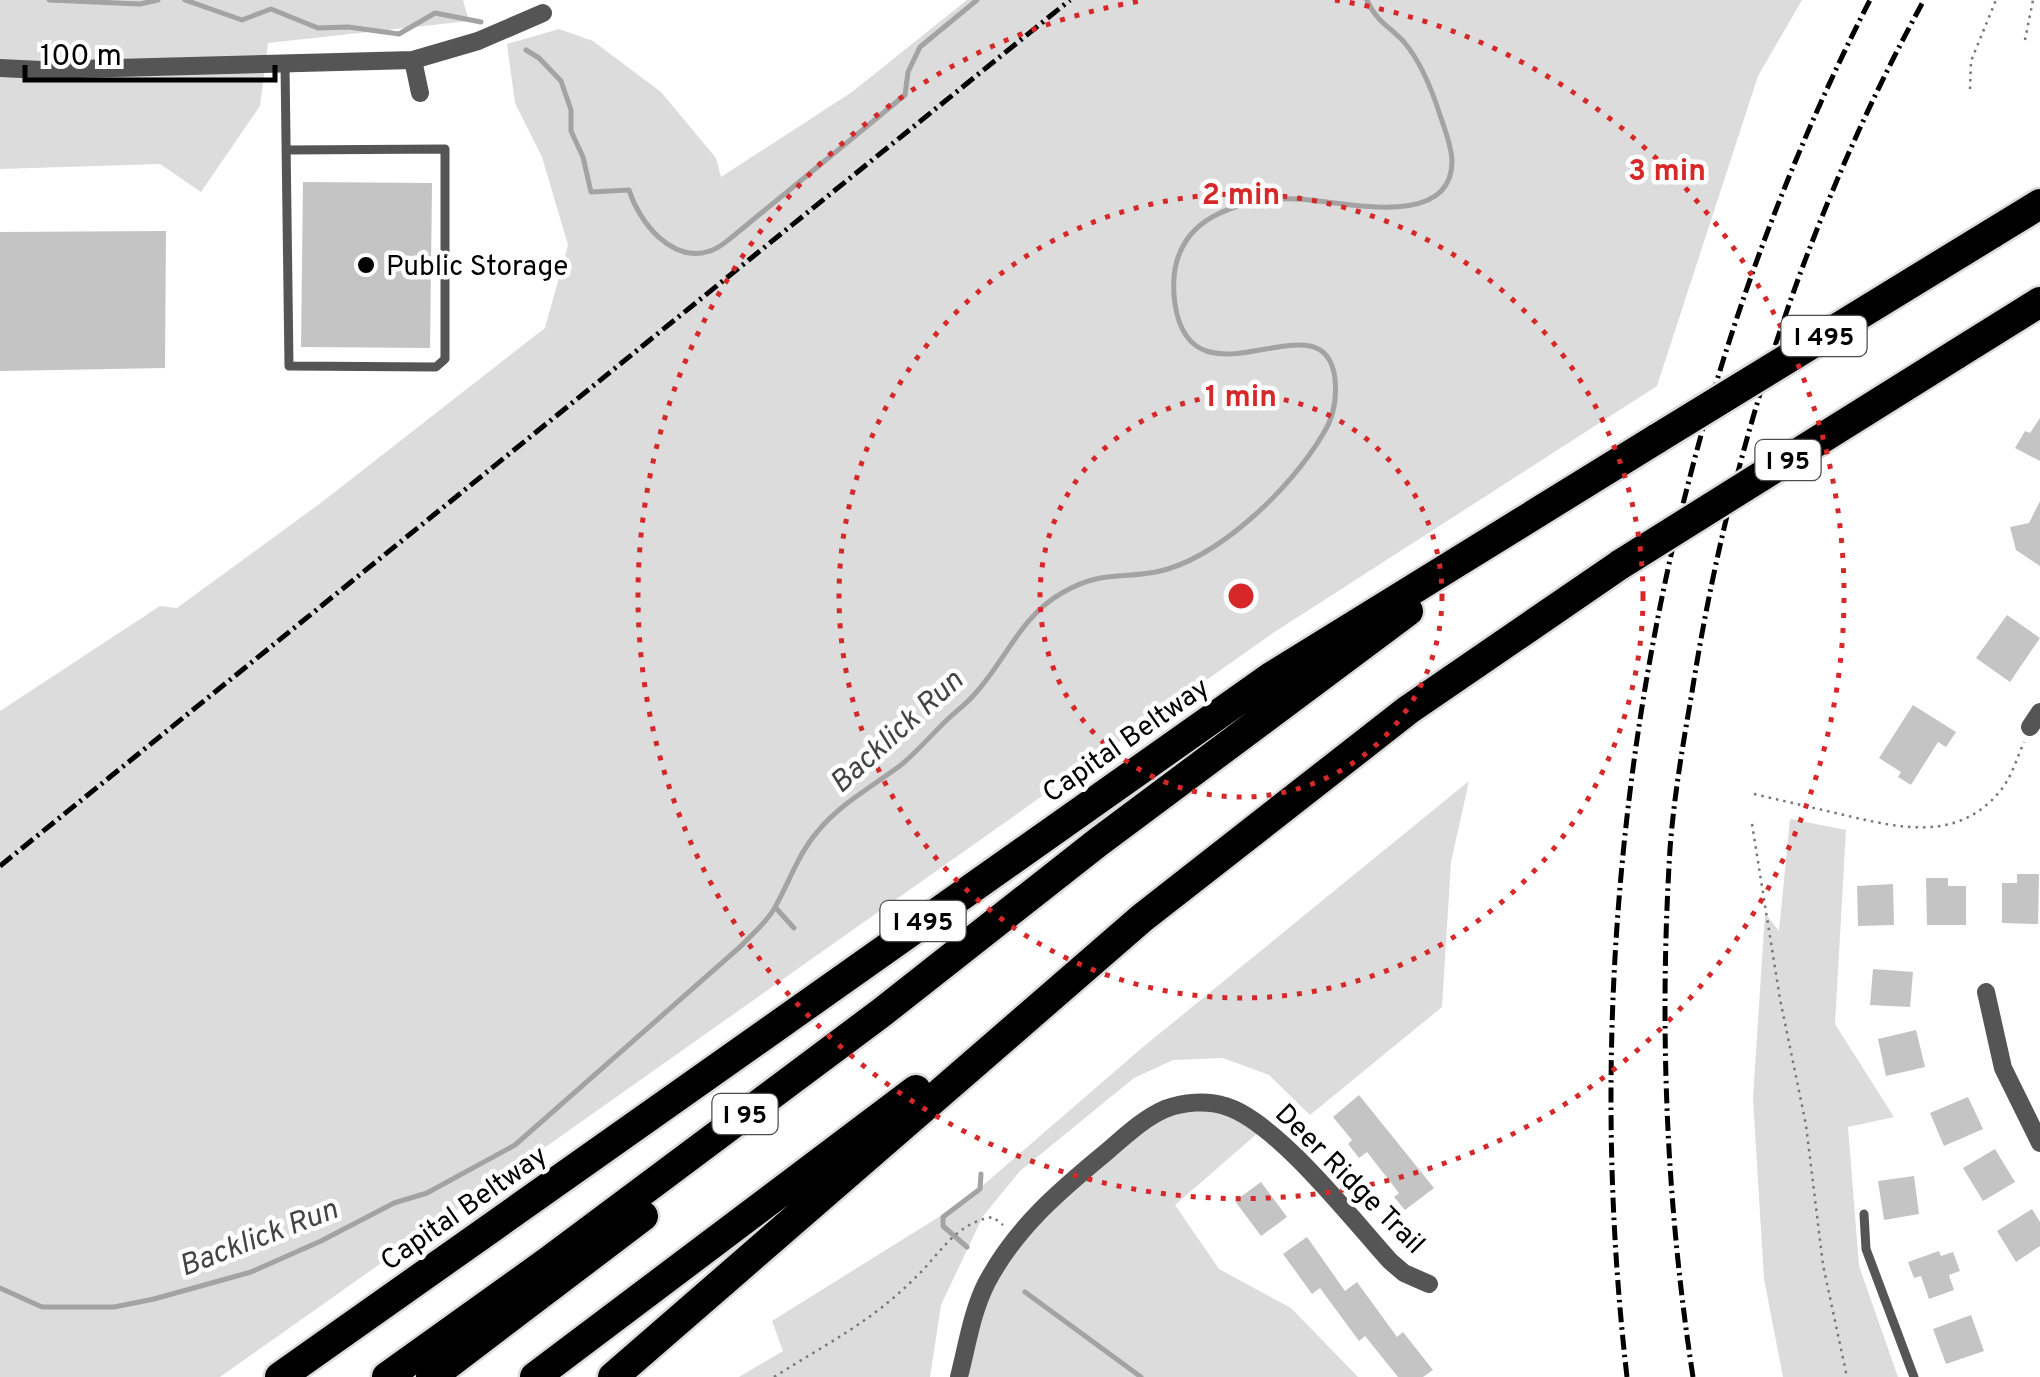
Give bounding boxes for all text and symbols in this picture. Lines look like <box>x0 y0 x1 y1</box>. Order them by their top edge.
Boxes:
scale bar <box>25 20 275 82</box>
text: 100 m <box>40 39 122 76</box>
text: 3 min <box>1628 154 1706 191</box>
text: 2 min <box>1202 178 1280 215</box>
place label: Public Storage <box>386 250 568 286</box>
marker: Public Storage <box>355 254 377 276</box>
road number: I 495 <box>1782 316 1866 356</box>
text: 1 min <box>1205 380 1277 417</box>
road number: I 95 <box>1756 440 1820 480</box>
centre of rings <box>1223 578 1259 614</box>
water label: Backlick Run <box>823 663 972 802</box>
street label: Capital Beltway <box>1036 671 1217 812</box>
road number: I 495 <box>880 901 966 941</box>
road number: I 95 <box>712 1094 778 1134</box>
street label: Deer Ridge Trail <box>1266 1097 1432 1263</box>
street label: Capital Beltway <box>374 1139 555 1280</box>
water label: Backlick Run <box>174 1192 343 1286</box>

